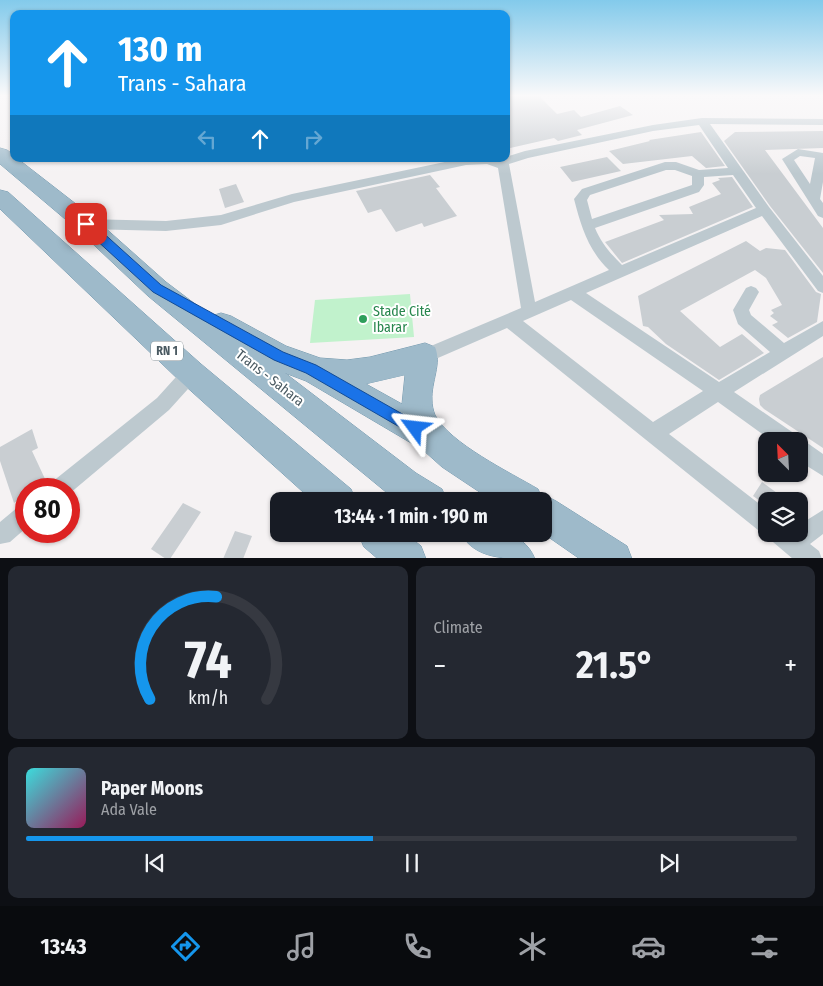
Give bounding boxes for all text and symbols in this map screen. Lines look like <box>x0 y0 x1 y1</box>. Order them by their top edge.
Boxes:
text: 130 m <box>118 28 202 70</box>
icon: ahead <box>35 30 100 95</box>
text: Trans - Sahara <box>118 70 247 97</box>
icon: left <box>193 125 221 153</box>
icon: ahead <box>246 125 274 153</box>
icon: right <box>299 125 327 153</box>
pin <box>65 203 107 245</box>
icon: arrive <box>72 210 100 238</box>
place label: Stade Cité Ibarar <box>373 303 431 336</box>
marker: Stade Cité Ibarar <box>357 313 369 325</box>
road number: RN 1 <box>151 342 183 361</box>
street label: Trans - Sahara <box>233 346 308 410</box>
position arrow <box>388 401 440 453</box>
north arrow <box>758 432 808 482</box>
map controls <box>758 432 808 542</box>
speed limit sign: 80 <box>15 478 80 543</box>
button: layers <box>758 492 808 542</box>
text: 13:44 · 1 min · 190 m <box>334 505 488 528</box>
text: Climate <box>434 618 483 637</box>
text: 74 <box>184 629 231 692</box>
text: 21.5° <box>576 642 654 688</box>
text: − <box>434 649 446 682</box>
text: + <box>784 649 797 682</box>
text: km/h <box>188 687 228 709</box>
text: Paper Moons <box>101 777 203 800</box>
text: Ada Vale <box>101 800 157 819</box>
icon: previous <box>141 849 169 877</box>
icon: pause <box>398 849 426 877</box>
icon: next <box>655 849 683 877</box>
icon: directions <box>168 929 203 964</box>
icon: music <box>284 929 319 964</box>
icon: phone <box>400 929 435 964</box>
icon: climate <box>515 929 550 964</box>
icon: car <box>631 929 666 964</box>
icon: filters <box>747 929 782 964</box>
text: 13:43 <box>40 933 87 960</box>

